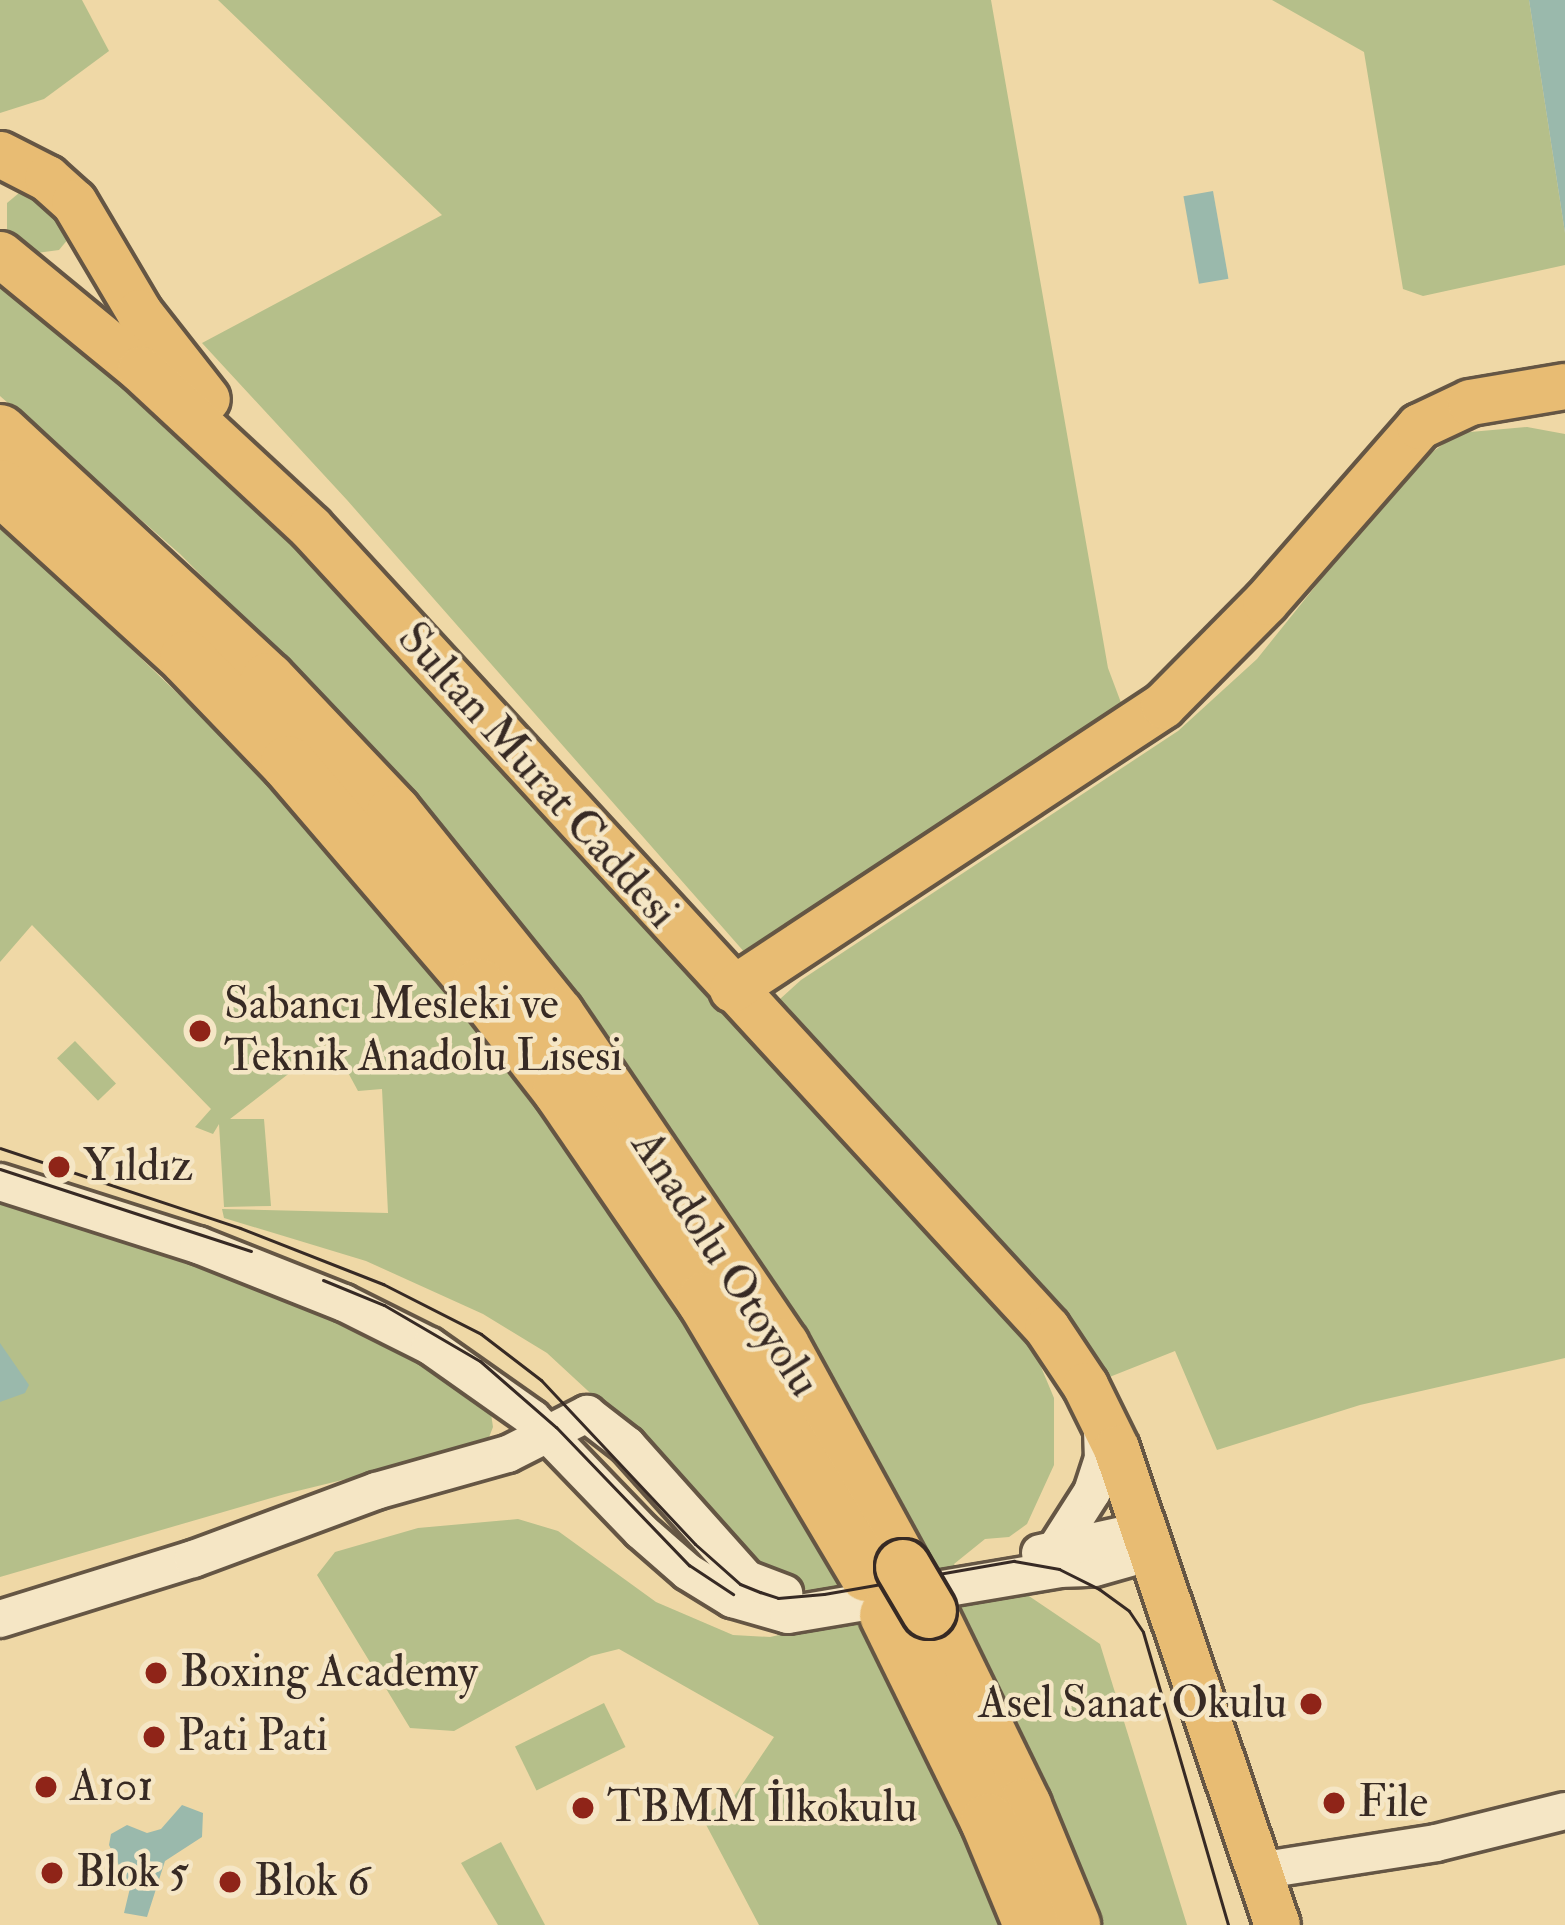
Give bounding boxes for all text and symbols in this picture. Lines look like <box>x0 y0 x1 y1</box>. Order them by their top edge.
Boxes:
street label: Sultan Murat Caddesi <box>386 612 688 940</box>
place label: Sabancı Mesleki ve Teknik Anadolu Lisesi <box>224 978 622 1084</box>
marker: Sabancı Mesleki ve Teknik Anadolu Lisesi <box>187 1018 213 1044</box>
street label: Anadolu Otoyolu <box>619 1121 831 1407</box>
place label: Yıldız <box>83 1140 193 1194</box>
marker: Yıldız <box>46 1154 72 1180</box>
place label: Boxing Academy <box>180 1646 478 1700</box>
marker: Boxing Academy <box>143 1660 169 1686</box>
place label: Asel Sanat Okulu <box>978 1677 1287 1731</box>
marker: Asel Sanat Okulu <box>1298 1691 1324 1717</box>
place label: Pati Pati <box>178 1710 328 1764</box>
marker: Pati Pati <box>141 1724 167 1750</box>
place label: A101 <box>70 1760 153 1814</box>
marker: A101 <box>33 1774 59 1800</box>
place label: File <box>1358 1776 1428 1830</box>
place label: TBMM İlkokulu <box>607 1781 917 1835</box>
marker: File <box>1321 1790 1347 1816</box>
marker: TBMM İlkokulu <box>570 1795 596 1821</box>
place label: Blok 5 <box>76 1846 189 1900</box>
place label: Blok 6 <box>254 1855 370 1909</box>
marker: Blok 5 <box>39 1860 65 1886</box>
marker: Blok 6 <box>217 1869 243 1895</box>

